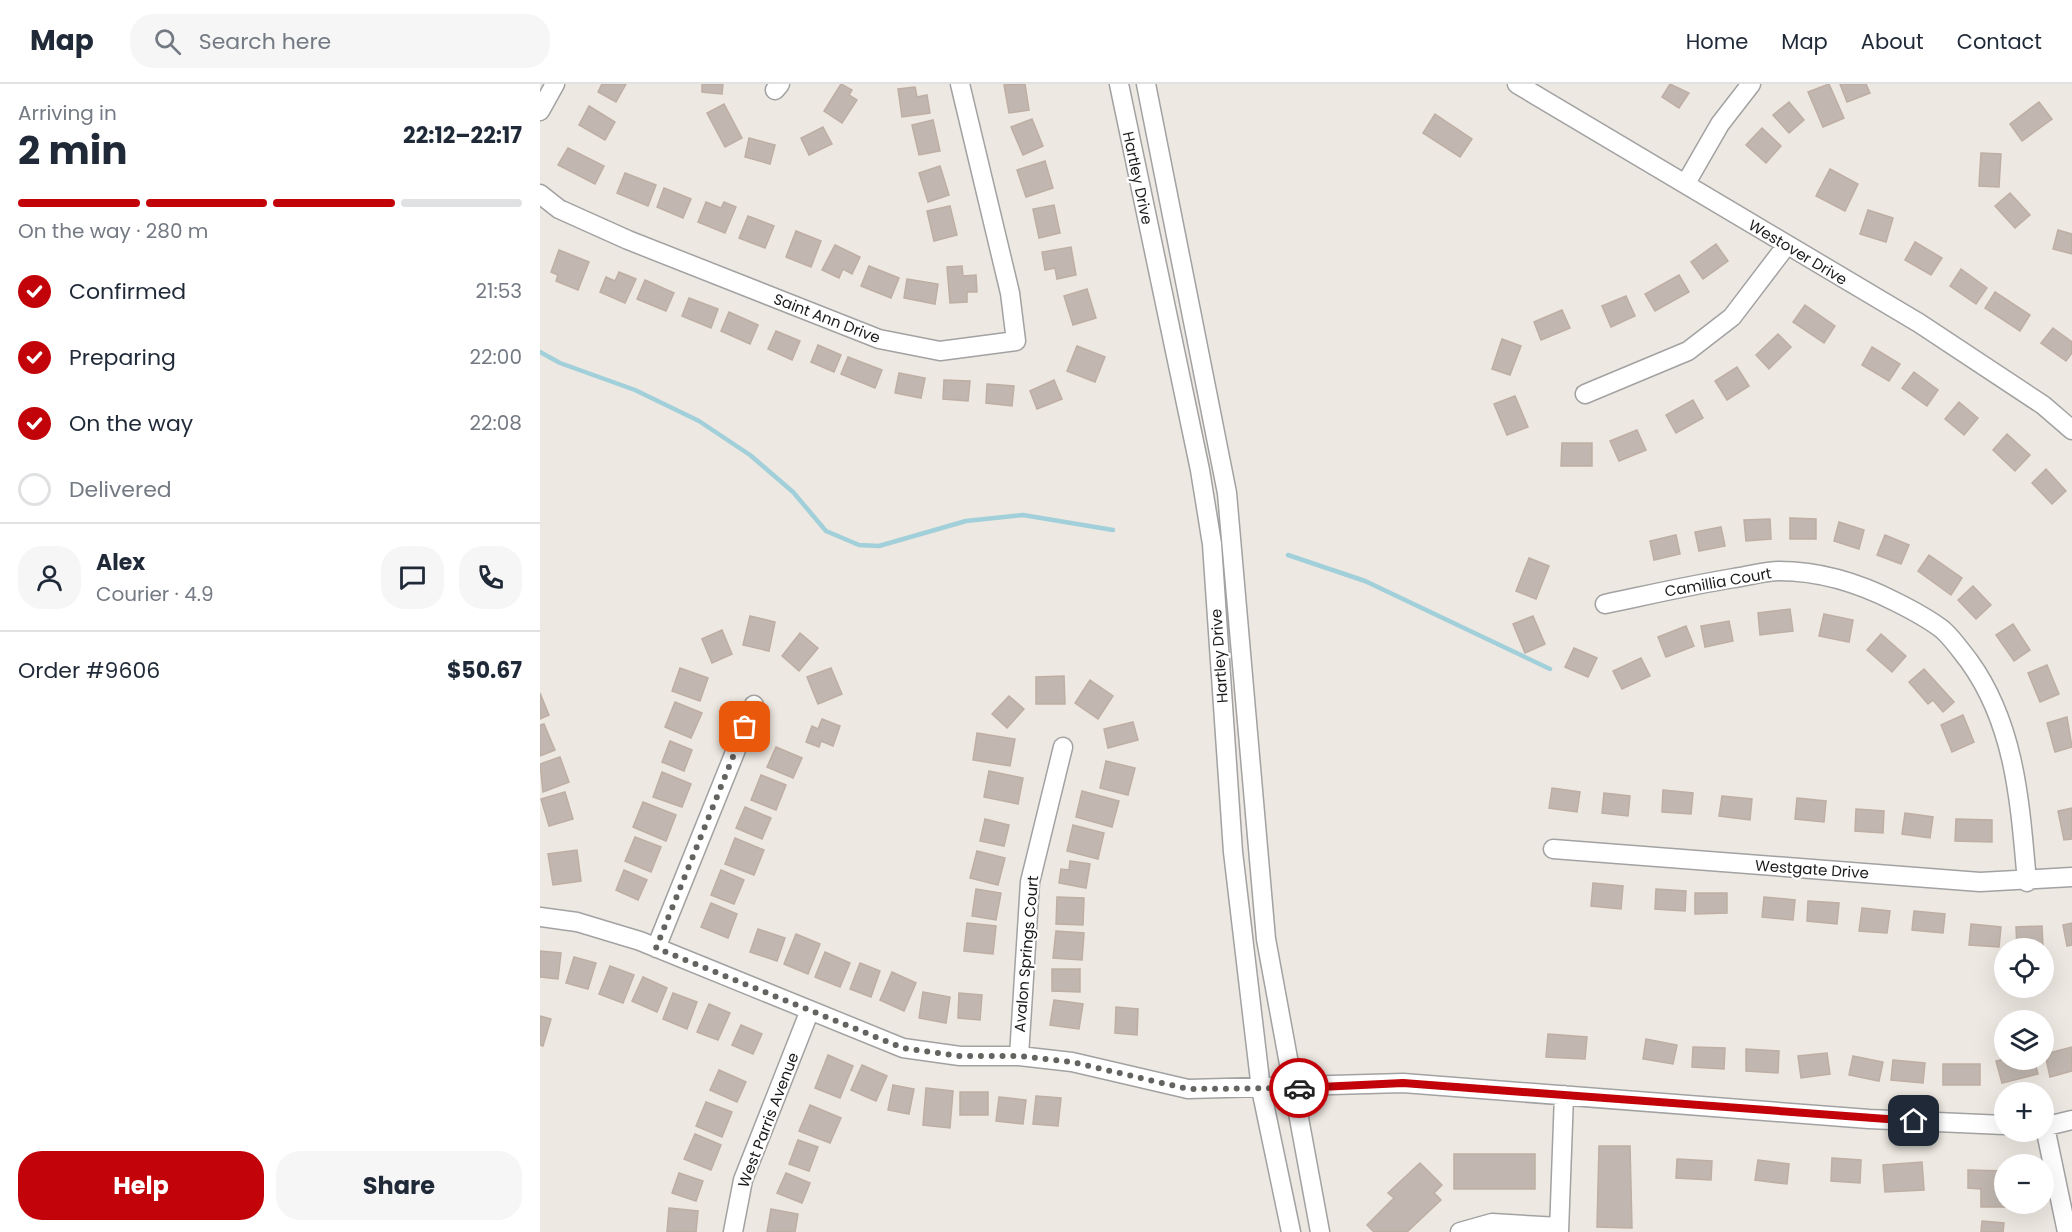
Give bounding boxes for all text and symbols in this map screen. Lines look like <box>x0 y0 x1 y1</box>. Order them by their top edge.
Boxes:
search box <box>130 14 550 68</box>
text: Map <box>30 21 94 60</box>
icon: search <box>151 25 184 58</box>
text: Search here <box>199 26 331 57</box>
text: Home <box>1686 27 1748 56</box>
text: Map <box>1781 27 1828 56</box>
text: About <box>1861 27 1924 56</box>
text: Contact <box>1957 27 2042 56</box>
text: Arriving in <box>18 99 117 127</box>
text: 22:12–22:17 <box>403 120 522 151</box>
text: 2 min <box>18 123 128 178</box>
street label: Hartley Drive <box>1118 130 1158 226</box>
street label: Westover Drive <box>1745 214 1851 290</box>
text: On the way · 280 m <box>18 217 208 245</box>
icon: check <box>18 275 51 308</box>
text: Confirmed <box>69 276 186 307</box>
text: 21:53 <box>476 277 522 305</box>
street label: Saint Ann Drive <box>771 288 883 348</box>
icon: check <box>18 341 51 374</box>
text: Preparing <box>69 342 176 373</box>
text: 22:00 <box>470 343 522 371</box>
icon: check <box>18 407 51 440</box>
text: On the way <box>69 408 193 439</box>
text: 22:08 <box>470 409 522 437</box>
text: Delivered <box>69 474 172 505</box>
button: person <box>18 546 81 609</box>
button: chat <box>381 546 444 609</box>
button: phone <box>459 546 522 609</box>
text: Alex <box>96 547 145 578</box>
street label: Camillia Court <box>1663 562 1773 602</box>
text: Courier · 4.9 <box>96 580 214 608</box>
street label: Hartley Drive <box>1205 608 1233 704</box>
text: Order #9606 <box>18 655 160 686</box>
text: $50.67 <box>447 655 522 686</box>
pin <box>719 701 770 752</box>
icon: bag <box>728 710 761 743</box>
street label: Westgate Drive <box>1754 855 1870 883</box>
street label: Avalon Springs Court <box>1009 875 1043 1033</box>
map controls <box>1994 938 2054 1214</box>
button: locate <box>1994 938 2054 998</box>
button: layers <box>1994 1010 2054 1070</box>
street label: West Parris Avenue <box>733 1049 803 1191</box>
courier <box>1269 1058 1329 1118</box>
icon: car <box>1283 1072 1316 1105</box>
button: + <box>1994 1082 2054 1142</box>
pin <box>1888 1095 1939 1146</box>
icon: home <box>1897 1104 1930 1137</box>
button: Help <box>18 1151 264 1220</box>
button: Share <box>276 1151 522 1220</box>
button: − <box>1994 1154 2054 1214</box>

